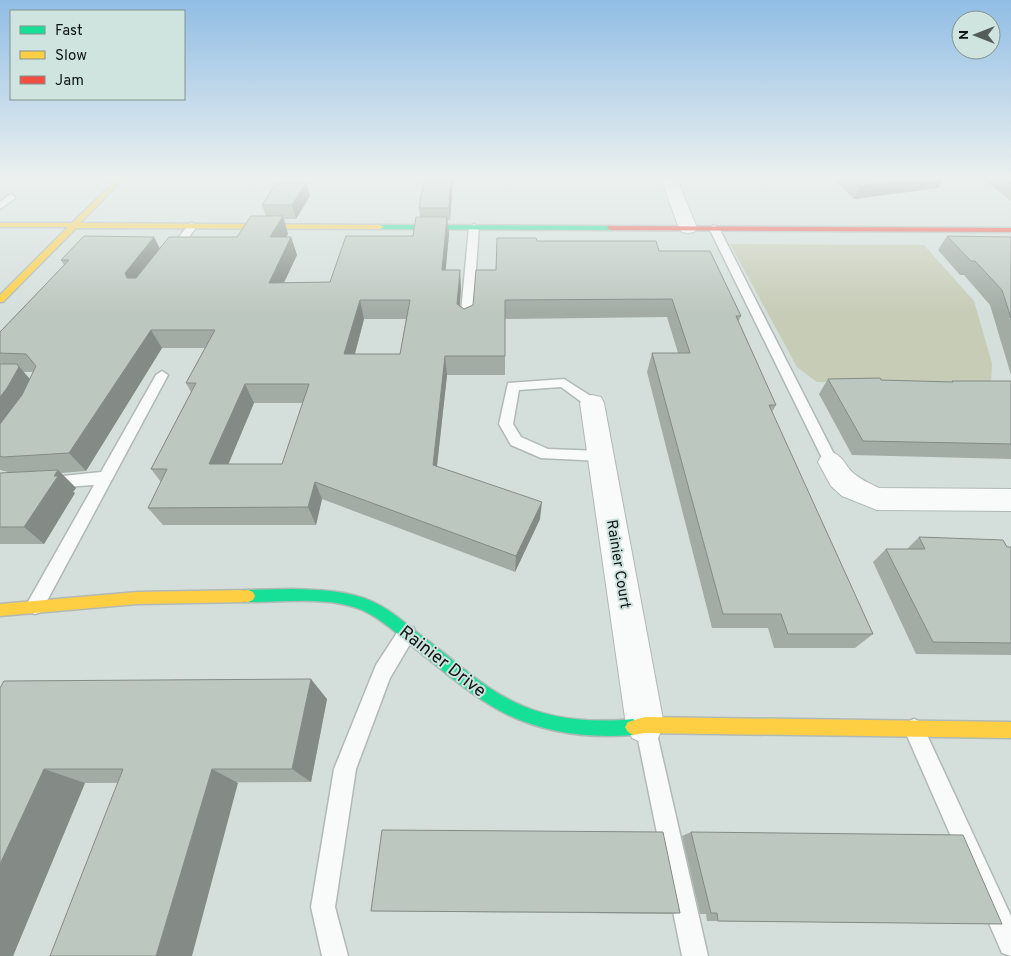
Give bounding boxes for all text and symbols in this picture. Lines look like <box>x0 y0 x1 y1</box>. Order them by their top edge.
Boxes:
legend <box>10 10 185 100</box>
north arrow <box>951 10 1001 60</box>
text: Fast <box>55 22 83 41</box>
text: N <box>956 30 973 40</box>
text: Slow <box>55 47 87 66</box>
text: Jam <box>55 72 84 91</box>
street label: Rainier Court <box>601 518 634 610</box>
street label: Rainier Drive <box>394 621 490 703</box>

